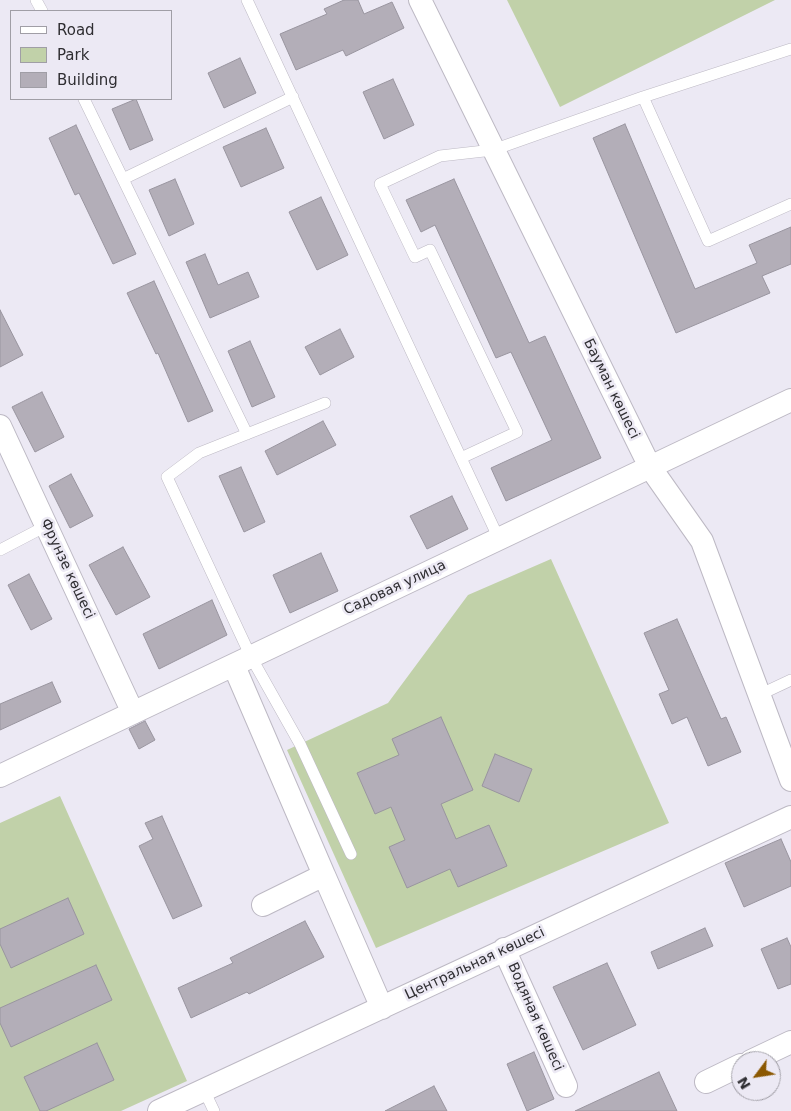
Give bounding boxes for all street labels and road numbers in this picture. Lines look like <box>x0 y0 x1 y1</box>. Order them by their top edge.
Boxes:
street label: Бауман көшесі <box>580 336 642 442</box>
street label: Фрунзе көшесі <box>36 516 98 622</box>
street label: Садовая улица <box>341 557 449 619</box>
street label: Центральная көшесі <box>403 924 547 1004</box>
street label: Водяная көшесі <box>504 960 566 1074</box>

